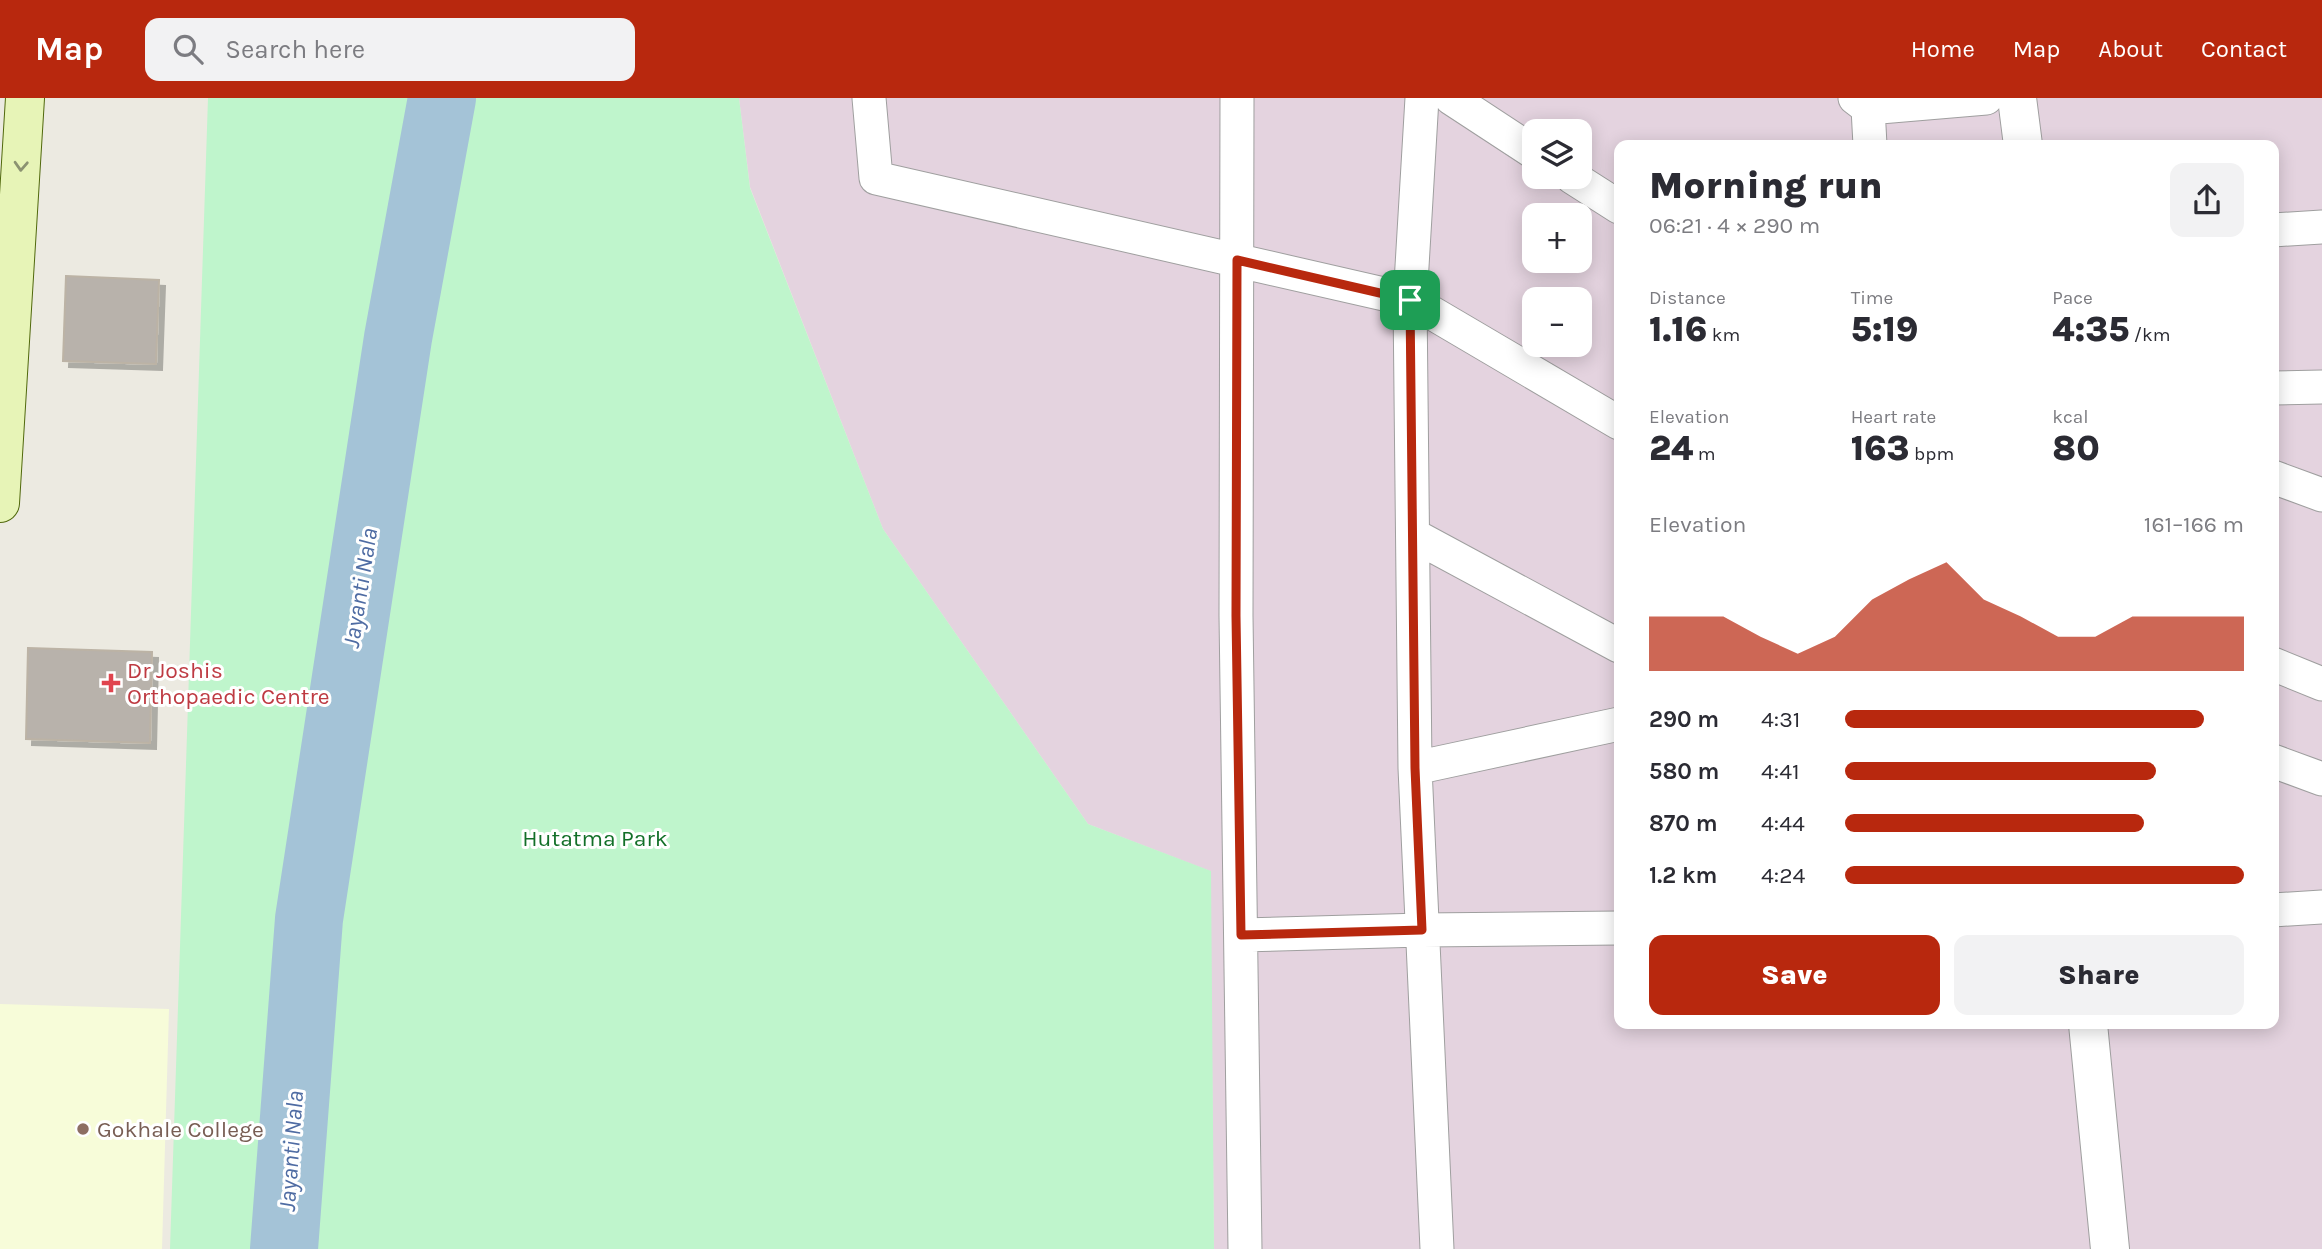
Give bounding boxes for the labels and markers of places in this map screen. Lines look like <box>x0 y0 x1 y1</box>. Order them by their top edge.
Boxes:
pin <box>1380 270 1440 330</box>
place label: Dr Joshis Orthopaedic Centre <box>127 657 330 710</box>
marker: Dr Joshis Orthopaedic Centre <box>101 673 121 693</box>
place label: Gokhale College <box>97 1116 264 1143</box>
marker: Gokhale College <box>75 1121 91 1137</box>

